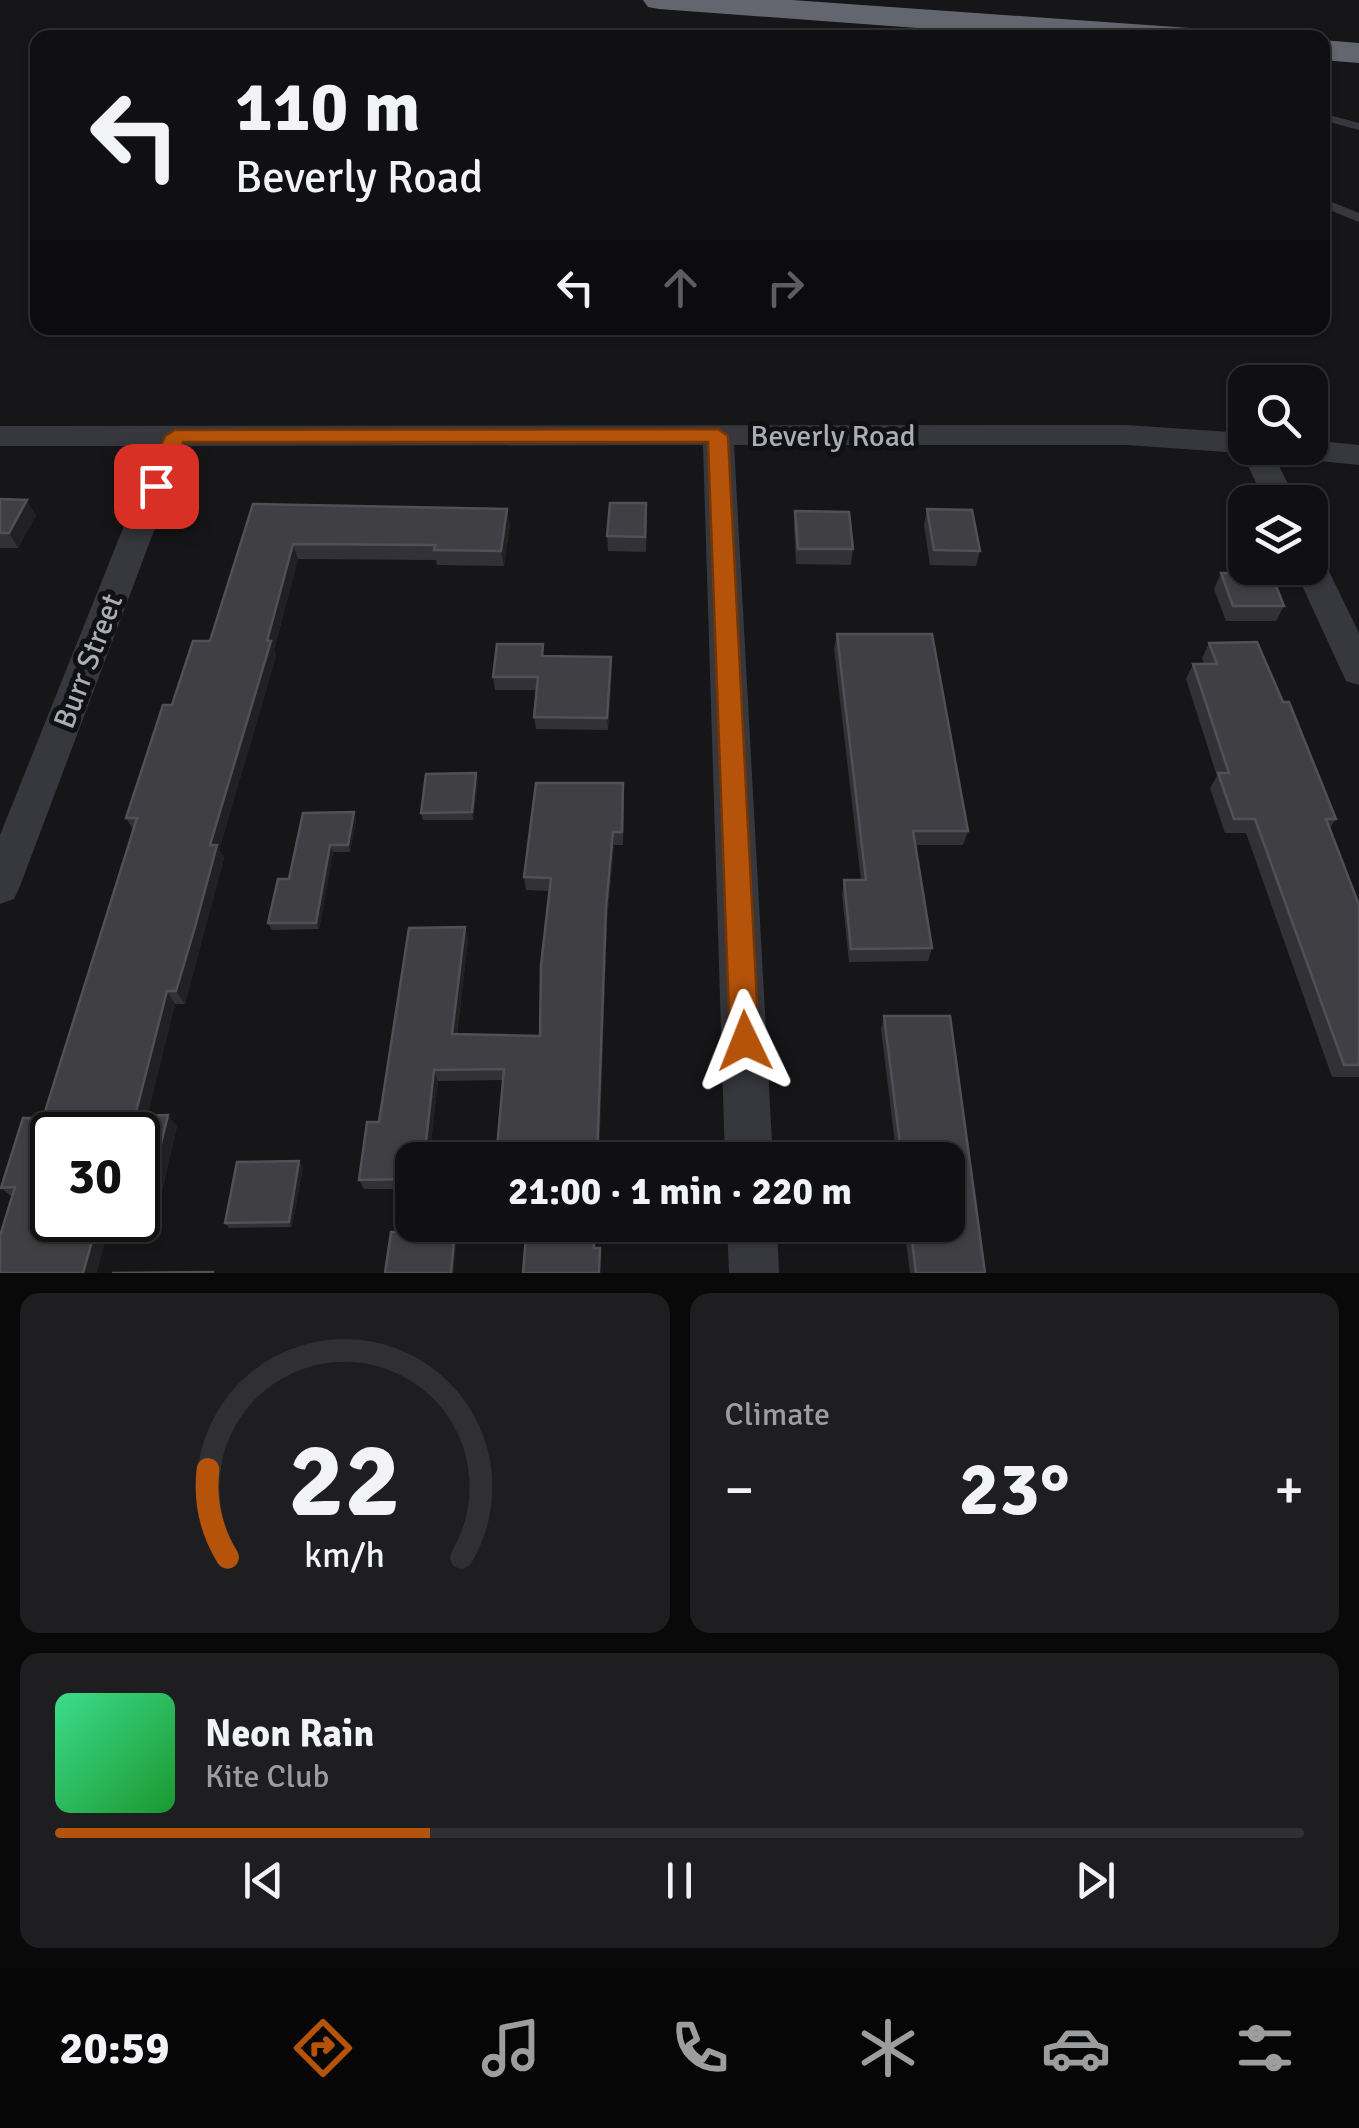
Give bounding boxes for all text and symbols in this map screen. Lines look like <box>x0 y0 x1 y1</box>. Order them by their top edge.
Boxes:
text: 110 m <box>235 64 420 150</box>
icon: left <box>70 70 200 200</box>
text: Beverly Road <box>235 150 483 205</box>
icon: left <box>548 260 603 315</box>
icon: ahead <box>653 260 708 315</box>
icon: right <box>758 260 813 315</box>
map controls <box>1228 365 1328 585</box>
button: search <box>1228 365 1328 465</box>
street label: Beverly Road <box>750 418 916 455</box>
pin <box>114 444 199 529</box>
icon: arrive <box>129 459 184 514</box>
button: layers <box>1228 485 1328 585</box>
street label: Burr Street <box>46 589 131 734</box>
position arrow <box>693 989 797 1093</box>
speed limit sign: 30 <box>30 1112 160 1242</box>
text: 21:00 · 1 min · 220 m <box>508 1168 852 1215</box>
text: Climate <box>725 1395 830 1434</box>
text: 22 <box>289 1417 401 1545</box>
text: 23° <box>959 1443 1070 1536</box>
text: − <box>725 1456 754 1524</box>
text: + <box>1274 1456 1304 1524</box>
text: km/h <box>304 1533 385 1577</box>
text: Neon Rain <box>205 1710 374 1757</box>
text: Kite Club <box>205 1757 329 1796</box>
icon: previous <box>236 1853 291 1908</box>
icon: pause <box>652 1853 707 1908</box>
icon: next <box>1068 1853 1123 1908</box>
icon: directions <box>288 2013 358 2083</box>
icon: music <box>476 2013 546 2083</box>
icon: phone <box>665 2013 735 2083</box>
icon: climate <box>853 2013 923 2083</box>
icon: car <box>1041 2013 1111 2083</box>
icon: filters <box>1230 2013 1300 2083</box>
text: 20:59 <box>59 2021 170 2076</box>

